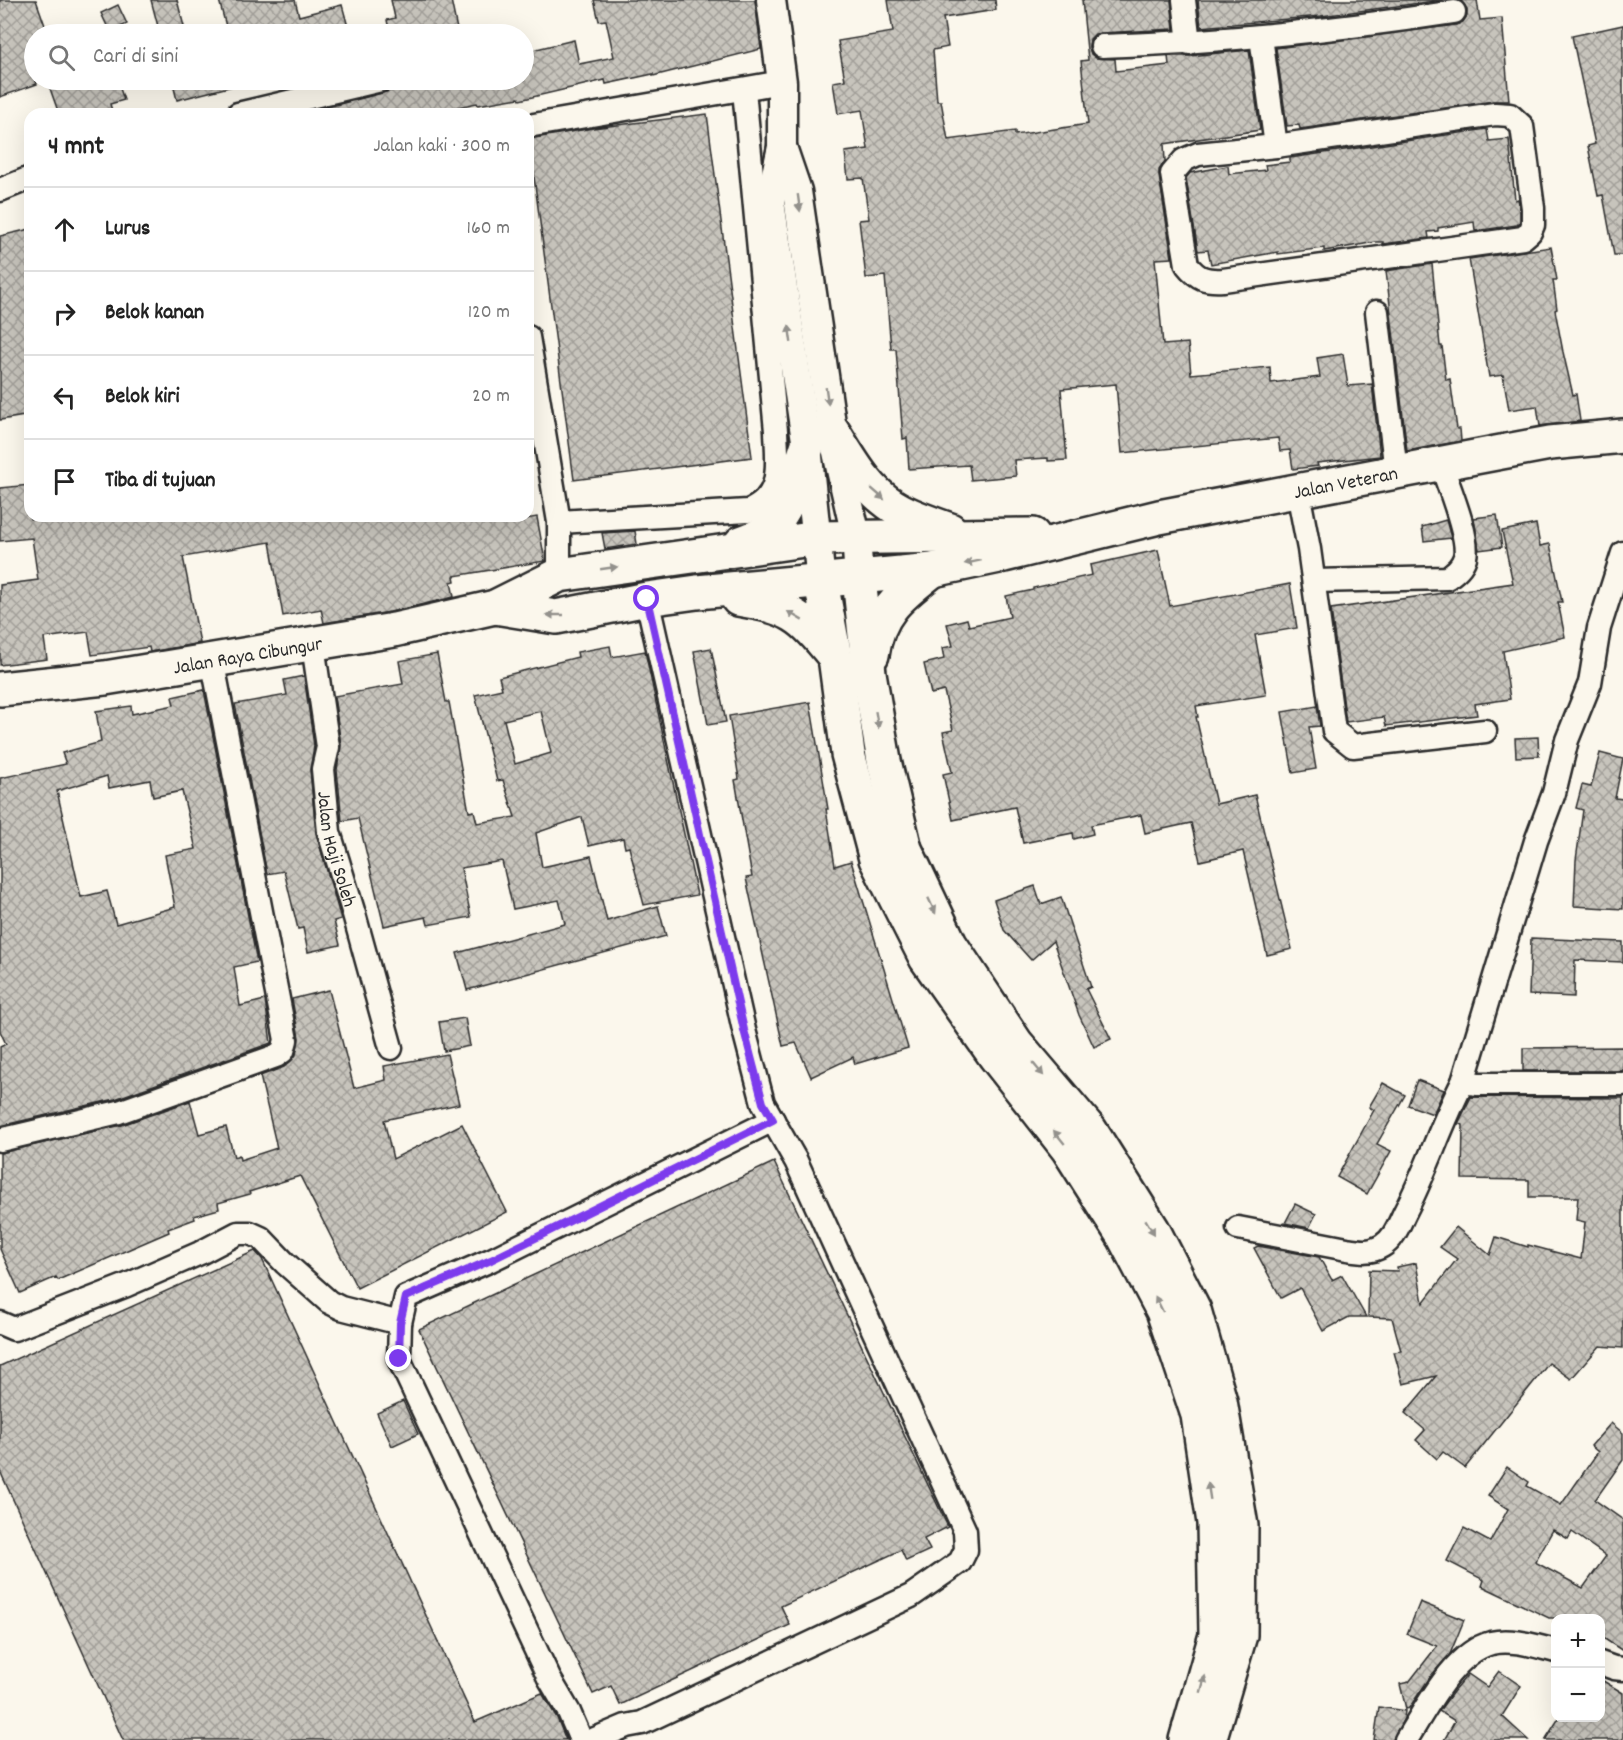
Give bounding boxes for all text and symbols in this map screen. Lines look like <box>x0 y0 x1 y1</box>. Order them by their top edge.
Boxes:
search box <box>24 24 534 90</box>
icon: search <box>45 41 78 74</box>
text: Cari di sini <box>93 42 178 73</box>
text: 4 mnt <box>48 129 104 166</box>
text: Jalan kaki · 300 m <box>373 133 510 161</box>
one-way arrow <box>794 194 803 213</box>
icon: ahead <box>48 213 81 246</box>
text: Lurus <box>105 214 150 245</box>
text: 160 m <box>467 215 510 243</box>
icon: right <box>48 297 81 330</box>
text: Belok kanan <box>105 298 204 329</box>
text: 120 m <box>468 299 510 327</box>
one-way arrow <box>785 324 794 343</box>
icon: left <box>48 381 81 414</box>
text: Belok kiri <box>105 382 179 413</box>
text: 20 m <box>472 383 510 411</box>
one-way arrow <box>822 387 831 406</box>
street label: Jalan Veteran <box>1292 461 1400 508</box>
icon: arrive <box>48 465 81 498</box>
text: Tiba di tujuan <box>105 466 215 497</box>
one-way arrow <box>870 487 885 500</box>
one-way arrow <box>963 558 982 567</box>
one-way arrow <box>599 564 618 573</box>
route start <box>633 585 659 611</box>
one-way arrow <box>546 610 565 620</box>
one-way arrow <box>787 610 803 621</box>
street label: Jalan Raya Cibungur <box>171 631 325 683</box>
one-way arrow <box>873 710 882 729</box>
street label: Jalan Haji Soleh <box>308 790 362 911</box>
one-way arrow <box>927 897 936 914</box>
one-way arrow <box>1031 1061 1043 1076</box>
one-way arrow <box>1053 1129 1065 1144</box>
one-way arrow <box>1145 1219 1156 1235</box>
one-way arrow <box>1154 1295 1163 1312</box>
route end <box>385 1345 411 1371</box>
one-way arrow <box>1205 1481 1214 1500</box>
map controls <box>1551 1614 1605 1722</box>
button: + <box>1551 1614 1605 1668</box>
button: − <box>1551 1668 1605 1722</box>
one-way arrow <box>1199 1675 1208 1693</box>

